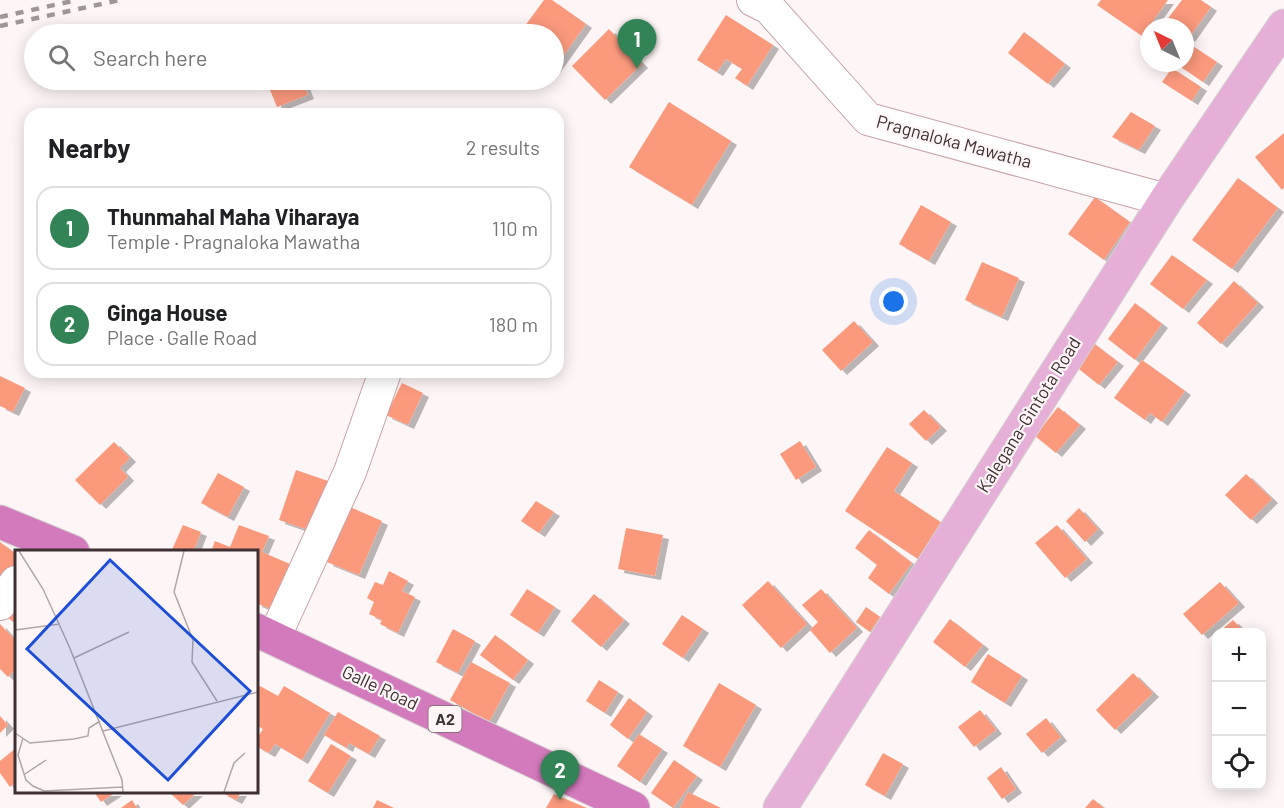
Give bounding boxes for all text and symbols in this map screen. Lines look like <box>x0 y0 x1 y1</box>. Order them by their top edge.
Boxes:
north arrow <box>1140 18 1194 72</box>
pin: 1 <box>618 20 656 69</box>
search box <box>24 24 564 90</box>
icon: search <box>45 41 78 74</box>
text: Search here <box>93 44 207 70</box>
street label: Pragnaloka Mawatha <box>874 110 1034 172</box>
text: Nearby <box>48 132 130 163</box>
text: 2 results <box>466 135 540 159</box>
text: Thunmahal Maha Viharaya <box>107 203 359 229</box>
text: 1 <box>66 216 73 240</box>
text: 110 m <box>492 216 538 240</box>
text: Temple · Pragnaloka Mawatha <box>107 229 360 253</box>
your location <box>879 287 908 316</box>
text: Ginga House <box>107 299 227 325</box>
text: 2 <box>64 312 75 336</box>
text: 180 m <box>489 312 538 336</box>
text: Place · Galle Road <box>107 325 257 349</box>
street label: Kalegana-Gintota Road <box>971 333 1085 496</box>
inset map <box>15 550 258 793</box>
map controls <box>1212 628 1266 790</box>
button: + <box>1212 628 1266 682</box>
street label: Galle Road <box>339 660 422 714</box>
button: − <box>1212 682 1266 736</box>
road number: A2 <box>428 706 462 732</box>
button: locate <box>1212 736 1266 790</box>
pin: 2 <box>540 750 580 800</box>

